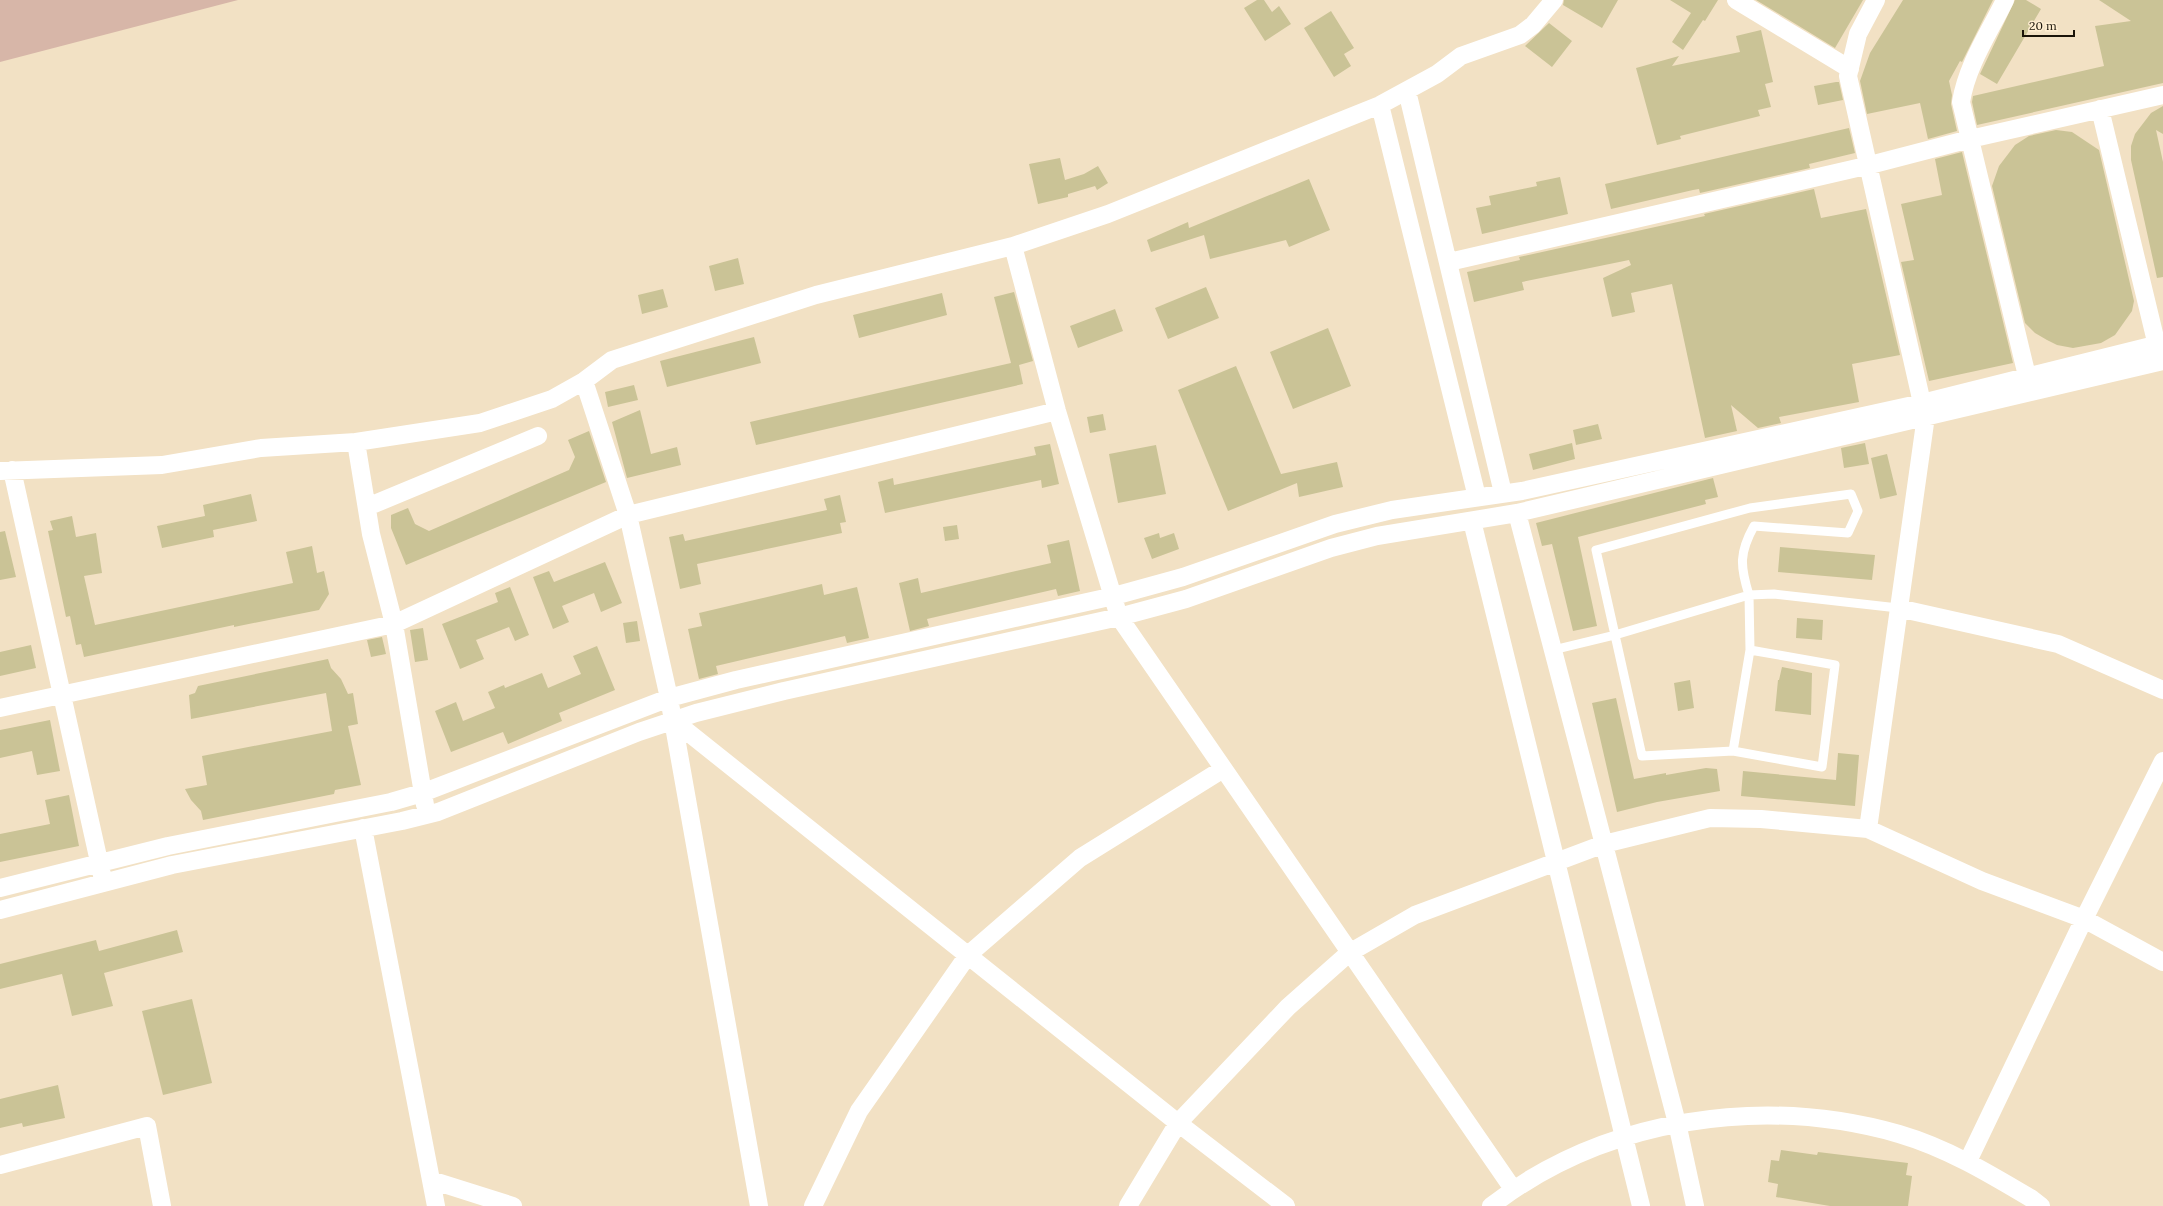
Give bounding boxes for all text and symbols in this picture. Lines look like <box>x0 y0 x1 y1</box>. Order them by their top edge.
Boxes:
scale bar <box>2023 12 2074 38</box>
text: 20 m <box>2029 18 2057 33</box>

